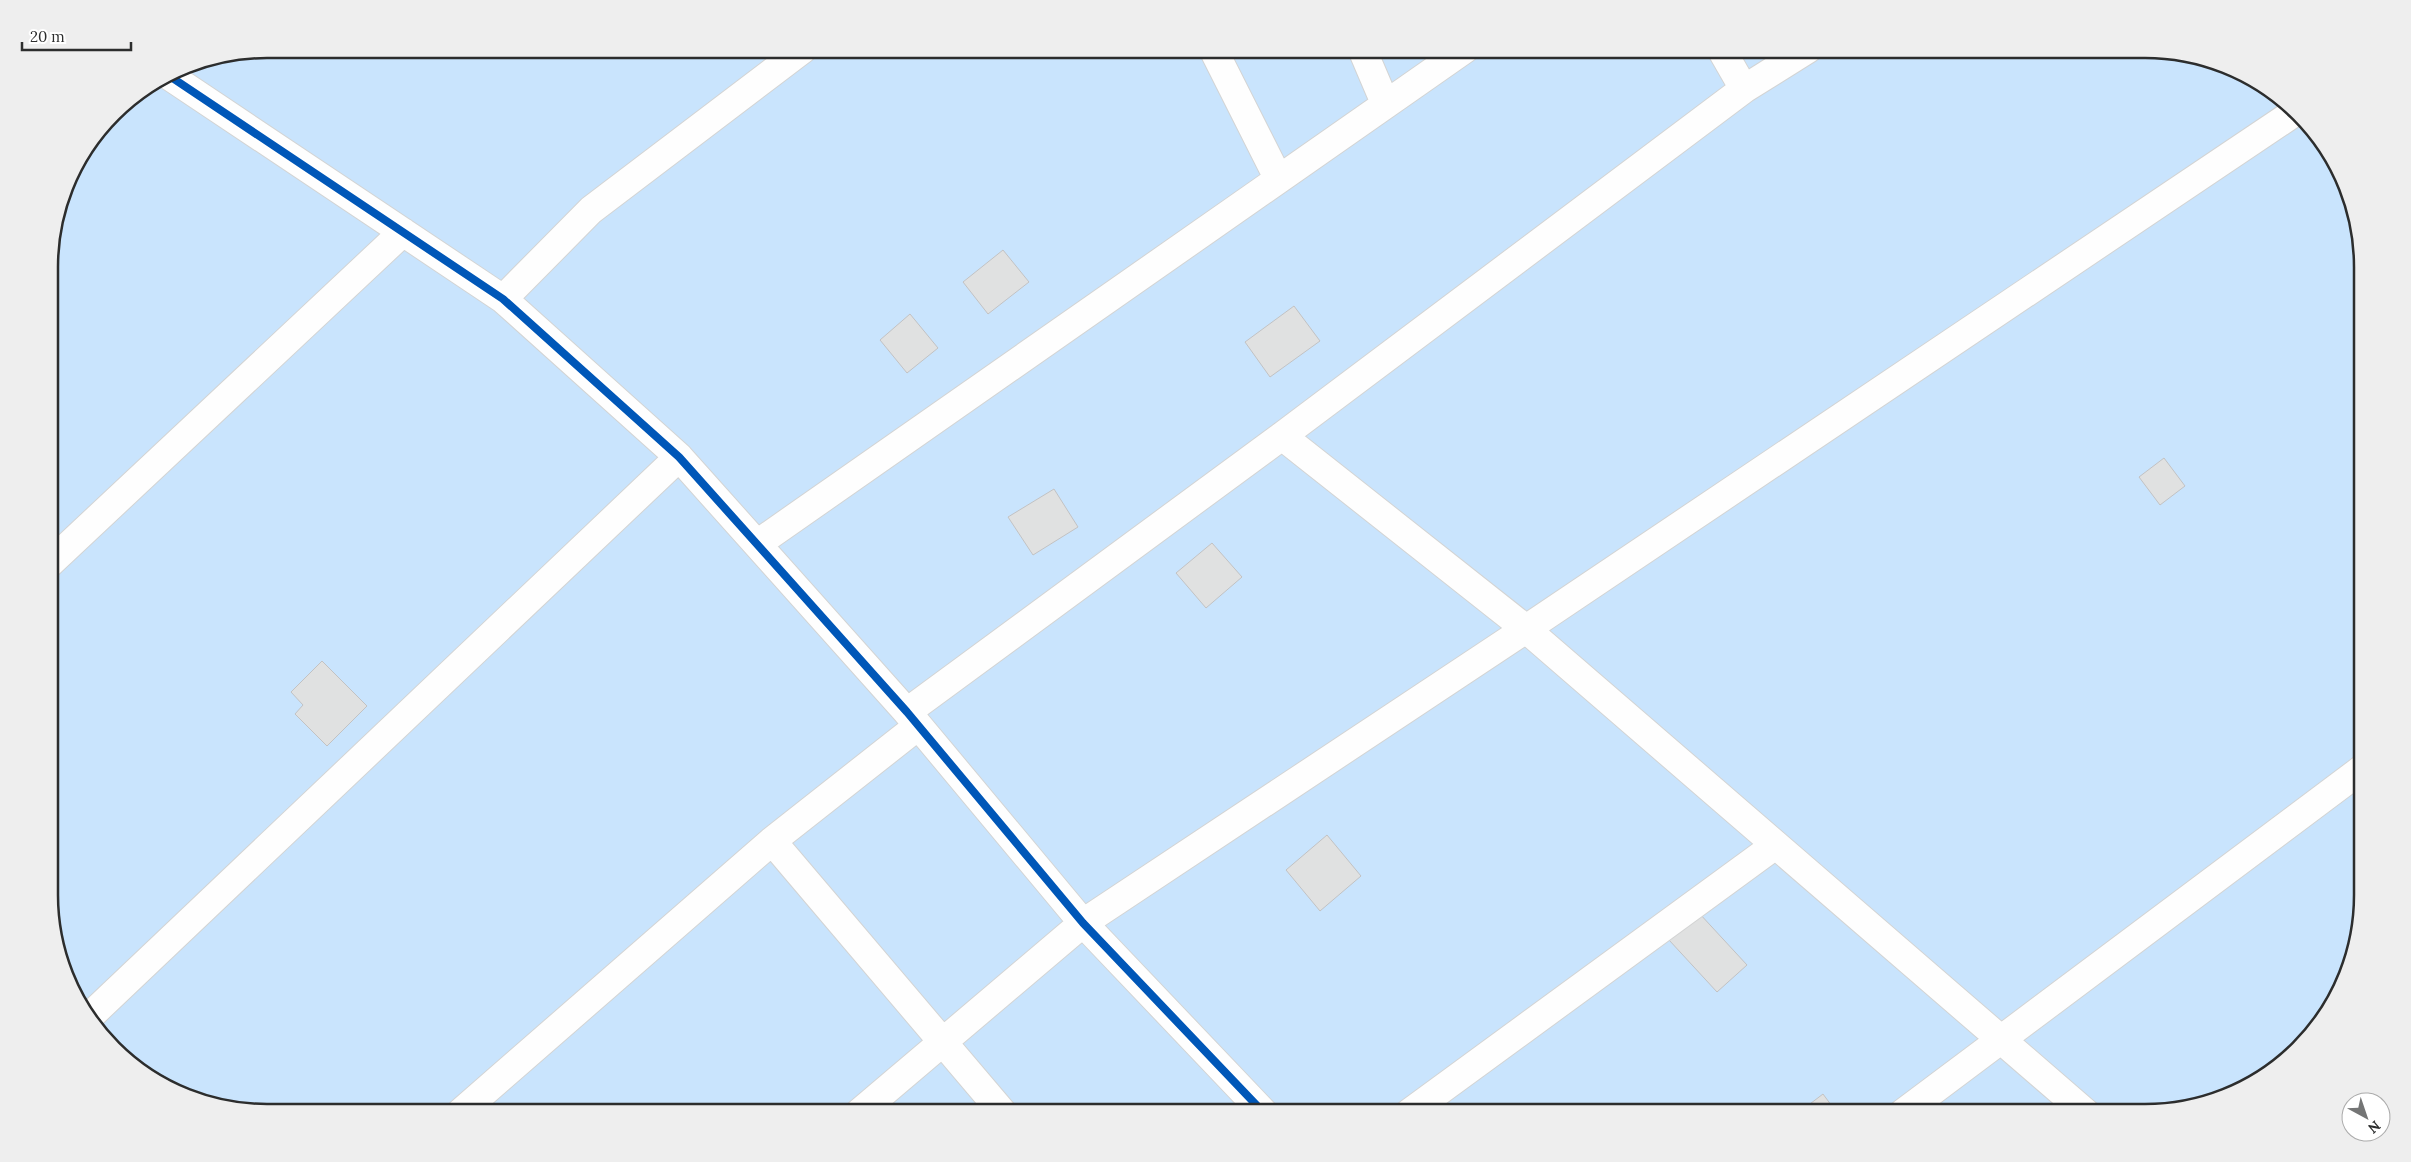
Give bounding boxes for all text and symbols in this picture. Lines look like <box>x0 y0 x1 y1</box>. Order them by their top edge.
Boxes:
scale bar <box>22 20 131 52</box>
text: 20 m <box>30 27 65 46</box>
north arrow <box>2341 1092 2391 1142</box>
text: N <box>2364 1117 2384 1137</box>

